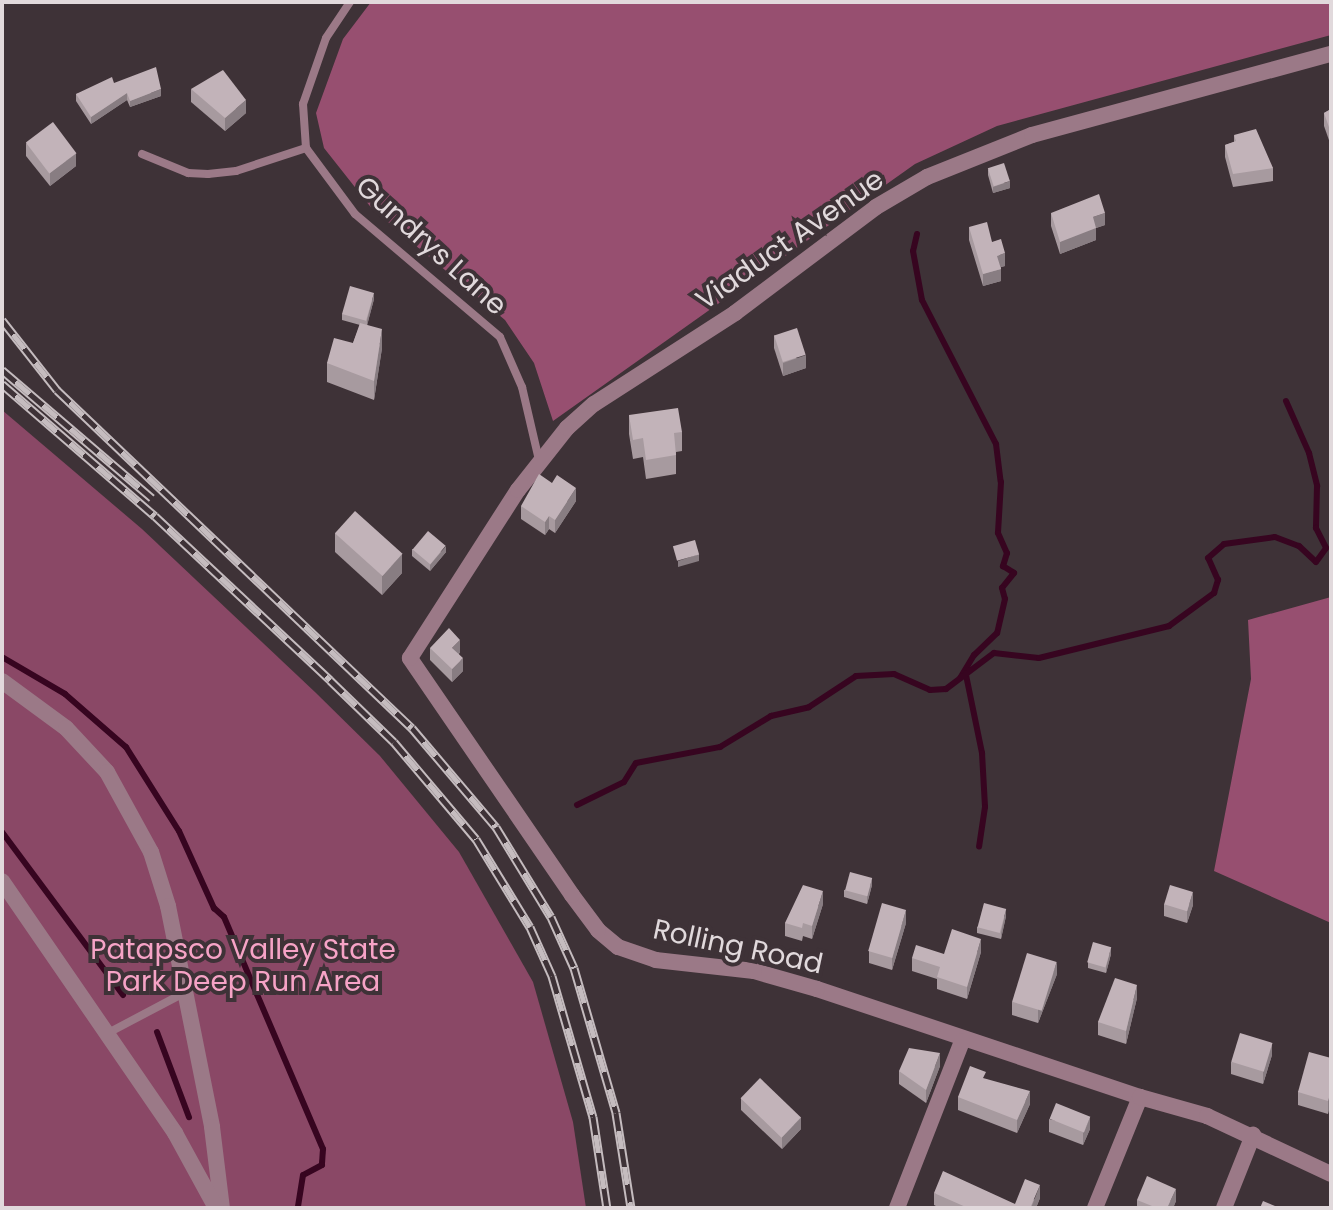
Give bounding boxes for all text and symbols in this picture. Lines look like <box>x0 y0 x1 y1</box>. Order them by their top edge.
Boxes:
street label: Viaduct Avenue <box>690 163 890 317</box>
street label: Gundrys Lane <box>349 170 513 322</box>
street label: Rolling Road <box>650 913 826 981</box>
park label: Patapsco Valley State Park Deep Run Area <box>90 933 396 999</box>

